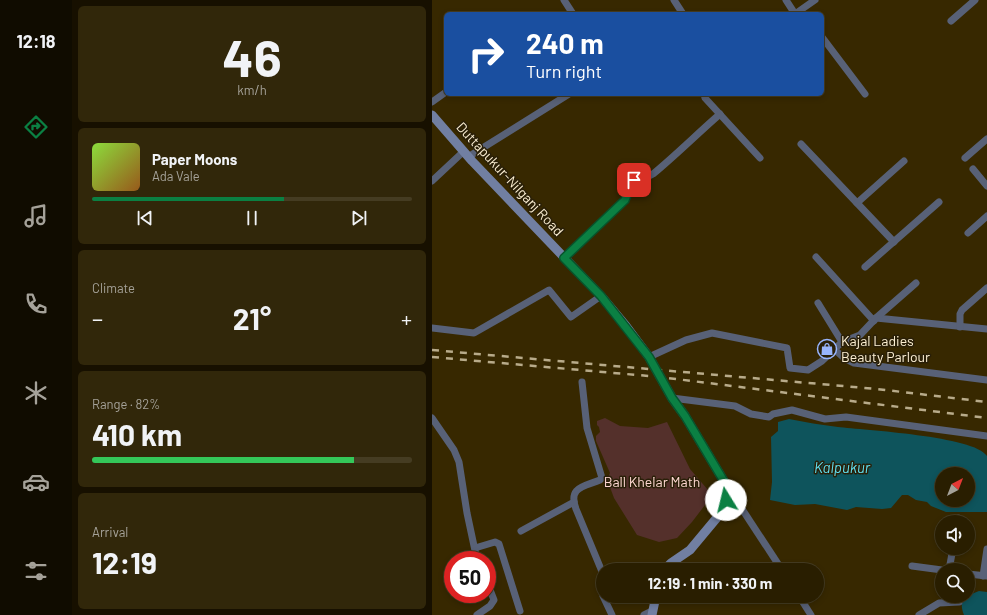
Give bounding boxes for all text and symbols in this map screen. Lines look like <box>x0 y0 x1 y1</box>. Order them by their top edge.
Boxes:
text: 46 <box>222 25 282 87</box>
text: 240 m <box>526 26 604 60</box>
icon: right <box>460 28 512 80</box>
text: 12:18 <box>16 30 56 52</box>
text: Turn right <box>526 60 602 82</box>
text: km/h <box>237 82 267 98</box>
icon: directions <box>22 113 50 141</box>
street label: Duttapukur-Nilganj Road <box>453 118 567 239</box>
text: Paper Moons <box>152 150 237 168</box>
pin <box>617 163 651 197</box>
text: Ada Vale <box>152 168 200 184</box>
icon: arrive <box>623 169 645 191</box>
icon: music <box>22 202 50 230</box>
icon: previous <box>134 207 156 229</box>
icon: pause <box>241 207 263 229</box>
icon: next <box>348 207 370 229</box>
text: Climate <box>92 280 135 296</box>
icon: phone <box>22 290 50 318</box>
text: 21° <box>233 300 271 336</box>
text: − <box>92 305 103 331</box>
text: + <box>401 305 412 331</box>
place label: Kajal Ladies Beauty Parlour <box>841 332 930 365</box>
shop icon: Kajal Ladies Beauty Parlour <box>816 338 838 360</box>
icon: climate <box>22 379 50 407</box>
text: Range · 82% <box>92 396 160 412</box>
text: 410 km <box>92 416 182 452</box>
water label: Kalpukur <box>814 458 871 476</box>
north arrow <box>935 467 975 507</box>
map controls <box>935 467 975 603</box>
icon: car <box>22 468 50 496</box>
park label: Ball Khelar Math <box>604 473 700 490</box>
position arrow <box>705 479 747 521</box>
button: sound <box>935 515 975 555</box>
text: Arrival <box>92 524 128 540</box>
text: 12:19 <box>92 544 157 580</box>
speed limit sign: 50 <box>444 551 496 603</box>
icon: filters <box>22 557 50 585</box>
button: search <box>935 563 975 603</box>
text: 12:19 · 1 min · 330 m <box>648 574 772 592</box>

